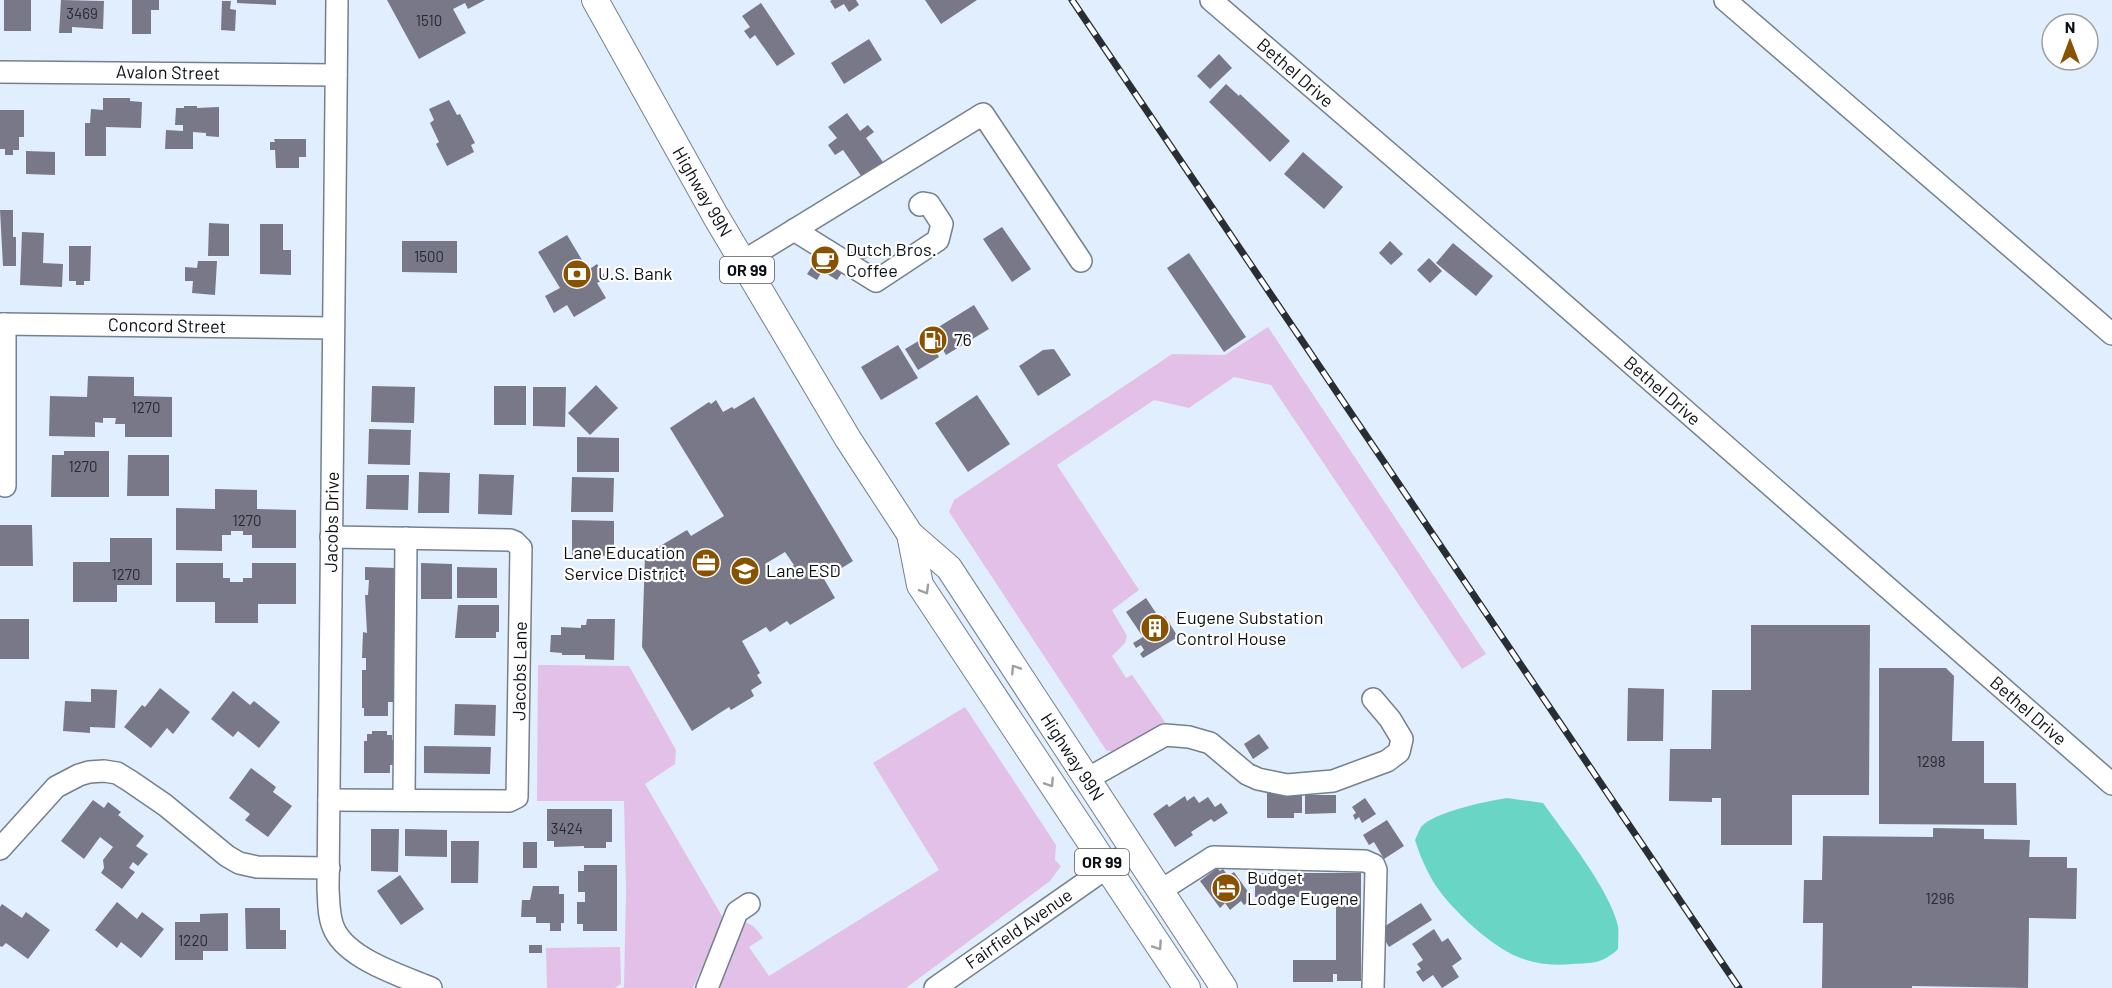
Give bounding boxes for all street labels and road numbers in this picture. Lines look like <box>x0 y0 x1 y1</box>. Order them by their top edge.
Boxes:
street label: Bethel Drive <box>1253 33 1338 111</box>
street label: Avalon Street <box>116 60 220 84</box>
street label: Highway 99N <box>668 143 737 240</box>
road number: OR 99 <box>720 257 774 283</box>
street label: Concord Street <box>108 313 226 337</box>
street label: Bethel Drive <box>1620 351 1705 429</box>
street label: Jacobs Drive <box>319 471 343 573</box>
street label: Jacobs Lane <box>507 621 531 721</box>
street label: Bethel Drive <box>1986 671 2071 749</box>
street label: Highway 99N <box>1036 708 1109 804</box>
road number: OR 99 <box>1075 849 1129 875</box>
street label: Fairfield Avenue <box>961 883 1076 973</box>

